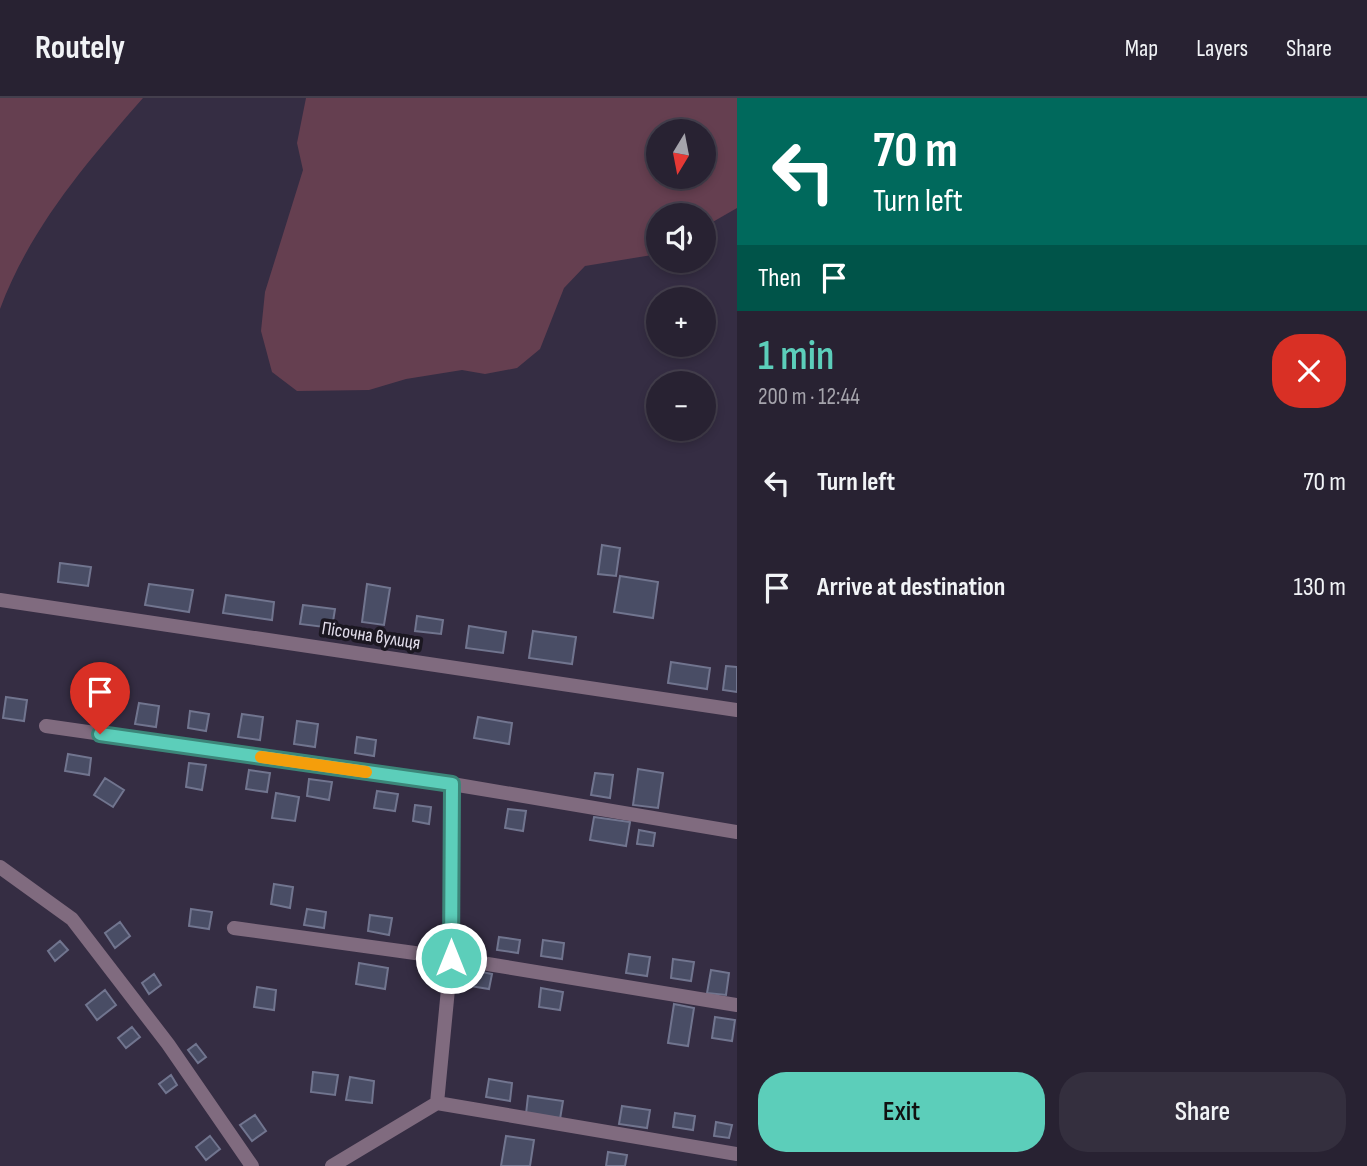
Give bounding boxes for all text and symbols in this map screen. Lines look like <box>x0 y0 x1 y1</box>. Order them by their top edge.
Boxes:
text: Routely <box>35 28 125 68</box>
text: Map <box>1125 34 1158 63</box>
text: Layers <box>1196 34 1248 63</box>
text: Share <box>1286 34 1332 63</box>
north arrow <box>646 119 716 189</box>
map controls <box>646 119 716 441</box>
text: 70 m <box>873 122 958 181</box>
icon: left <box>758 126 849 217</box>
text: Turn left <box>873 182 963 221</box>
button: sound <box>646 203 716 273</box>
icon: arrive <box>815 259 853 297</box>
text: Then <box>758 263 801 294</box>
button: + <box>646 287 716 357</box>
text: 1 min <box>758 331 834 382</box>
button: close <box>1272 334 1346 408</box>
button: − <box>646 371 716 441</box>
text: 200 m · 12:44 <box>758 383 860 411</box>
icon: left <box>758 464 796 502</box>
text: Turn left <box>817 467 895 498</box>
text: 70 m <box>1303 467 1346 498</box>
icon: arrive <box>758 569 796 607</box>
text: Arrive at destination <box>817 572 1005 603</box>
text: 130 m <box>1294 572 1346 603</box>
street label: Пісочна вулиця <box>320 617 422 655</box>
pin <box>70 662 130 734</box>
icon: arrive <box>81 673 119 711</box>
position arrow <box>414 921 488 995</box>
button: Exit <box>758 1072 1045 1152</box>
button: Share <box>1059 1072 1346 1152</box>

